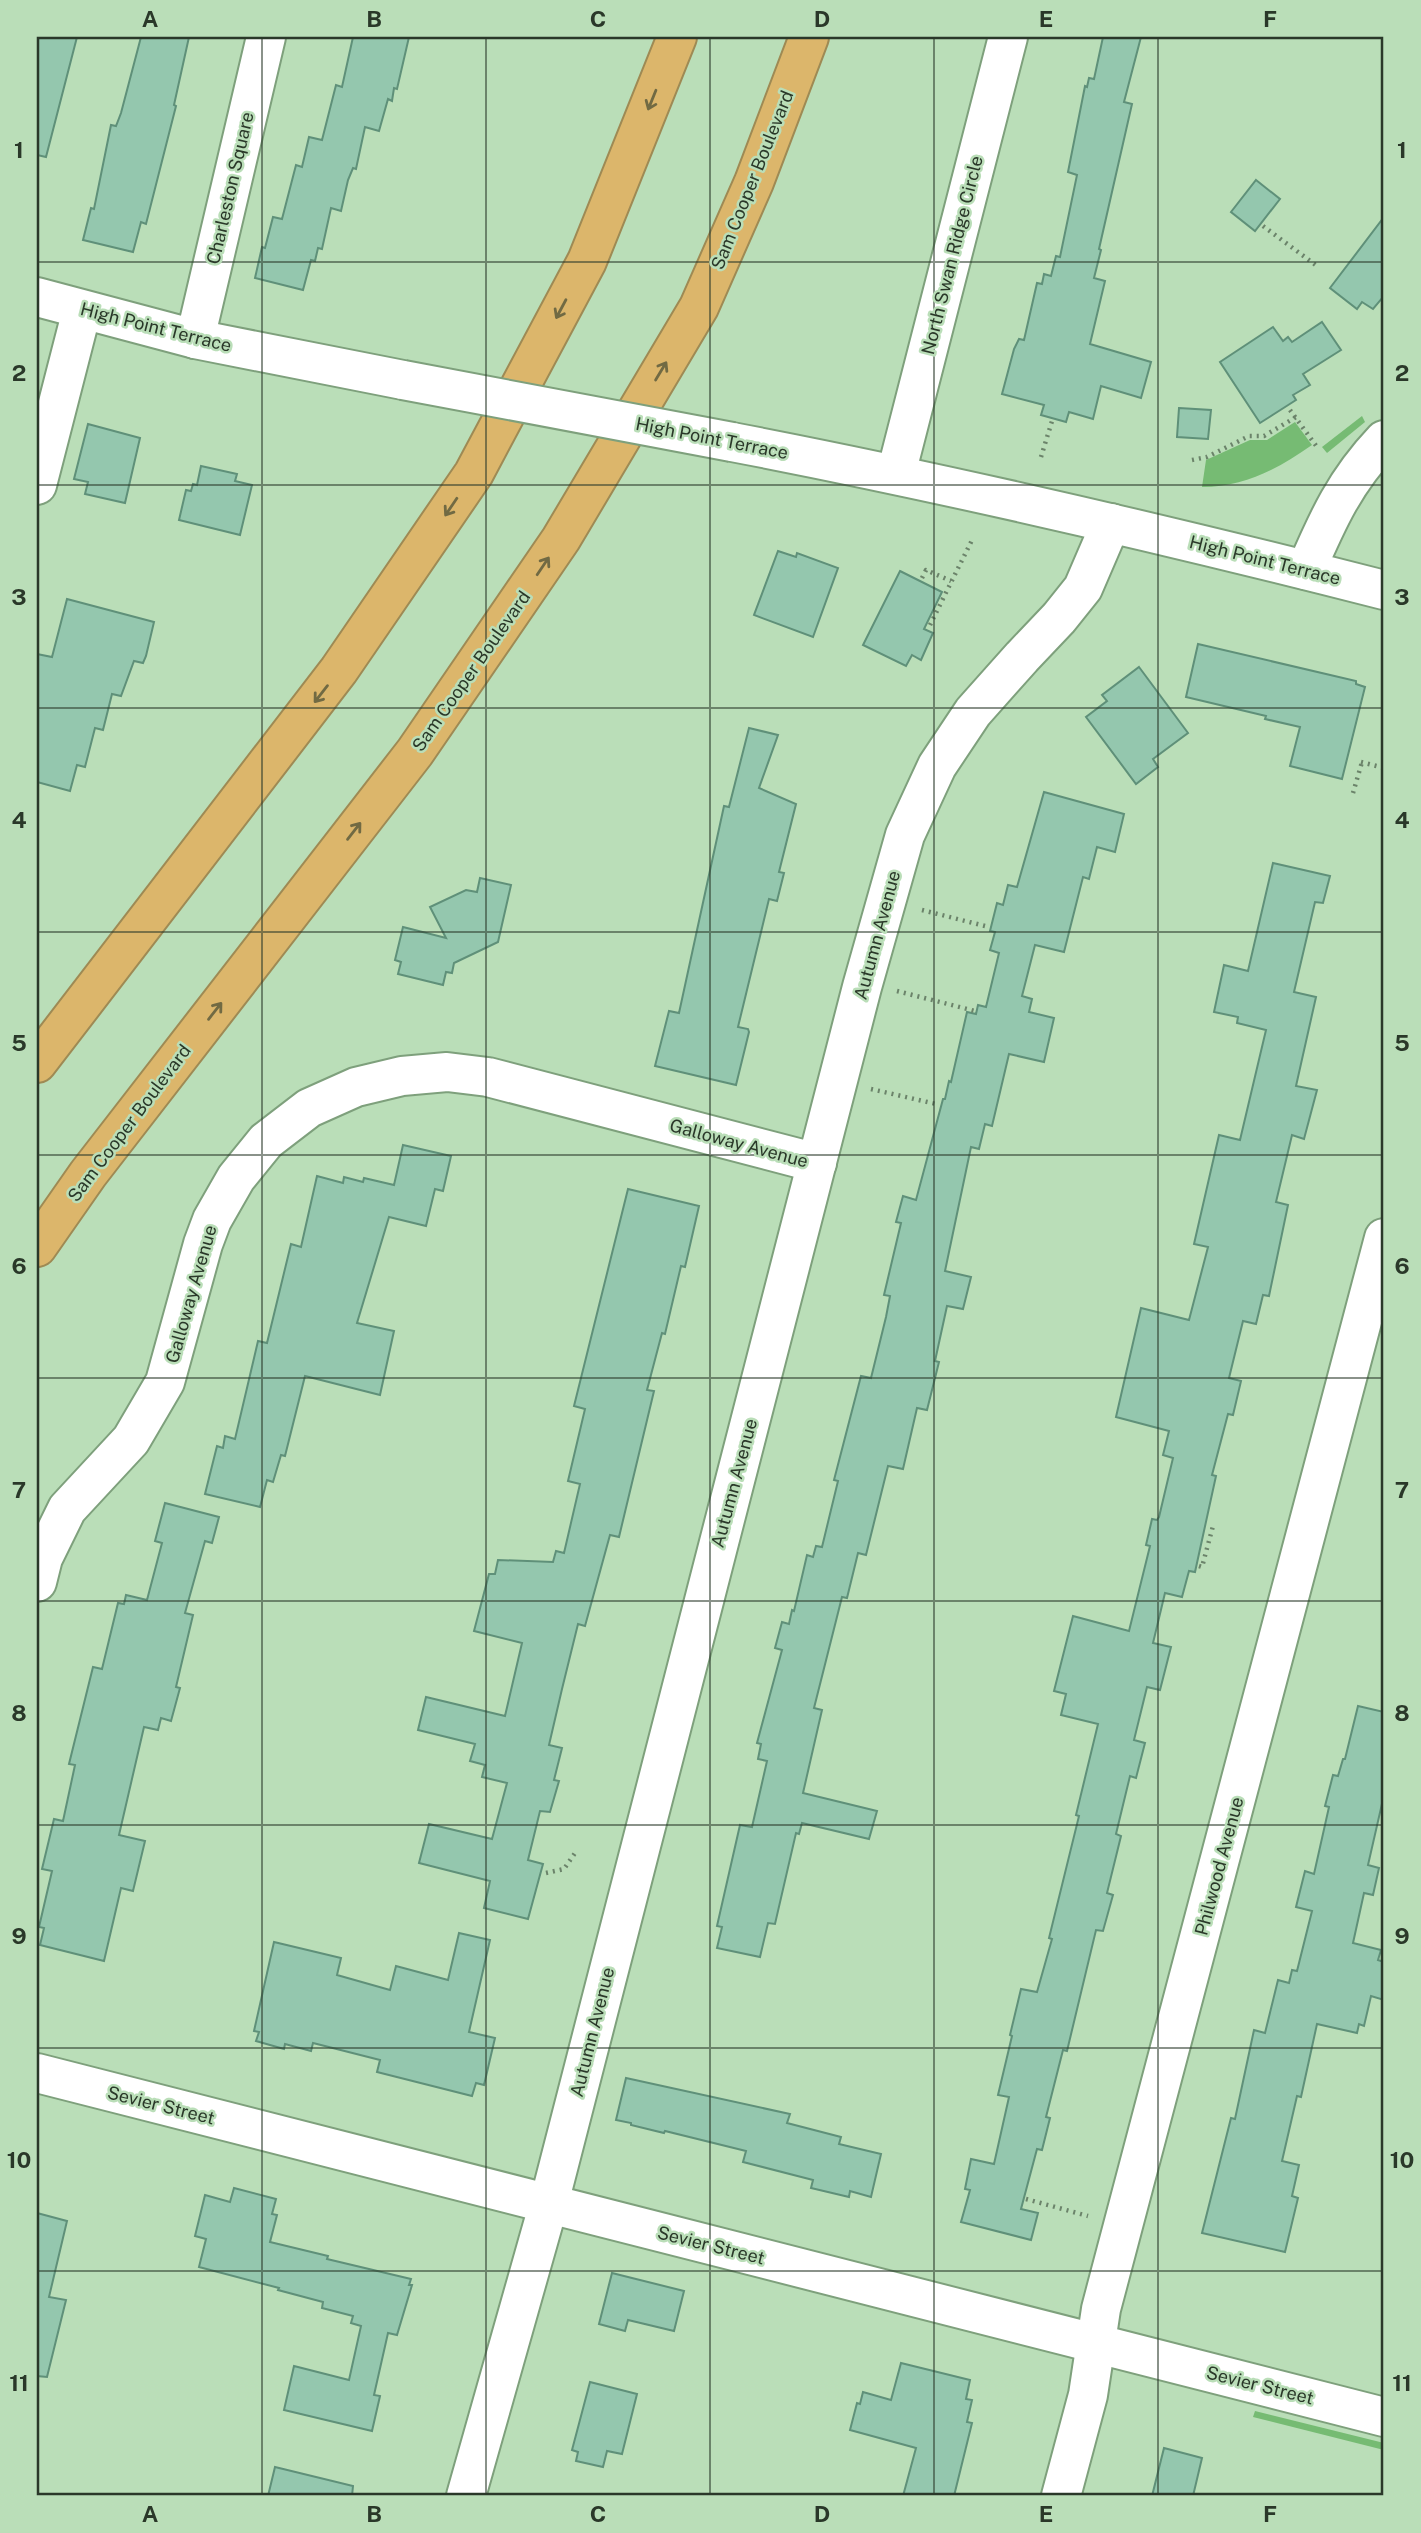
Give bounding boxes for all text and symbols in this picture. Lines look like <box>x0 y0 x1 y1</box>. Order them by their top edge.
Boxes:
text: A <box>142 5 159 32</box>
text: B <box>366 5 382 32</box>
text: C <box>590 5 606 32</box>
text: D <box>814 5 830 32</box>
text: E <box>1039 5 1053 32</box>
text: F <box>1263 5 1277 32</box>
street label: Sam Cooper Boulevard <box>706 87 798 273</box>
one-way arrow <box>644 89 657 110</box>
street label: Charleston Square <box>202 110 258 266</box>
text: 1 <box>14 136 24 163</box>
text: 1 <box>1397 136 1407 163</box>
street label: North Swan Ridge Circle <box>917 153 987 357</box>
street label: High Point Terrace <box>78 298 234 356</box>
one-way arrow <box>554 298 568 318</box>
text: 2 <box>12 359 26 386</box>
text: 2 <box>1395 359 1409 386</box>
one-way arrow <box>654 362 668 382</box>
street label: High Point Terrace <box>634 413 790 463</box>
one-way arrow <box>444 497 458 516</box>
street label: High Point Terrace <box>1187 531 1343 589</box>
one-way arrow <box>536 557 550 576</box>
text: 3 <box>11 583 27 610</box>
text: 3 <box>1394 583 1410 610</box>
street label: Sam Cooper Boulevard <box>408 587 534 755</box>
one-way arrow <box>314 684 328 703</box>
text: 4 <box>11 806 27 833</box>
text: 4 <box>1394 806 1410 833</box>
one-way arrow <box>346 822 361 840</box>
street label: Autumn Avenue <box>850 868 904 1002</box>
one-way arrow <box>207 1002 222 1020</box>
text: 5 <box>11 1029 27 1056</box>
text: 5 <box>1394 1029 1410 1056</box>
street label: Sam Cooper Boulevard <box>63 1040 195 1206</box>
street label: Galloway Avenue <box>667 1114 811 1172</box>
street label: Galloway Avenue <box>161 1223 221 1365</box>
text: 6 <box>11 1252 27 1279</box>
text: 6 <box>1394 1252 1410 1279</box>
street label: Autumn Avenue <box>707 1416 761 1550</box>
text: 7 <box>12 1476 26 1503</box>
text: 7 <box>1395 1476 1409 1503</box>
text: 8 <box>11 1699 27 1726</box>
text: 8 <box>1394 1699 1410 1726</box>
street label: Philwood Avenue <box>1190 1794 1248 1938</box>
text: 9 <box>11 1922 27 1949</box>
text: 9 <box>1394 1922 1410 1949</box>
street label: Autumn Avenue <box>566 1965 618 2099</box>
street label: Sevier Street <box>105 2082 217 2128</box>
text: 10 <box>7 2146 31 2173</box>
text: 10 <box>1390 2146 1414 2173</box>
street label: Sevier Street <box>655 2222 767 2268</box>
street label: Sevier Street <box>1204 2362 1316 2408</box>
text: 11 <box>9 2369 29 2396</box>
text: 11 <box>1392 2369 1412 2396</box>
text: A <box>142 2500 159 2527</box>
text: B <box>366 2500 382 2527</box>
text: C <box>590 2500 606 2527</box>
text: D <box>814 2500 830 2527</box>
text: E <box>1039 2500 1053 2527</box>
text: F <box>1263 2500 1277 2527</box>

